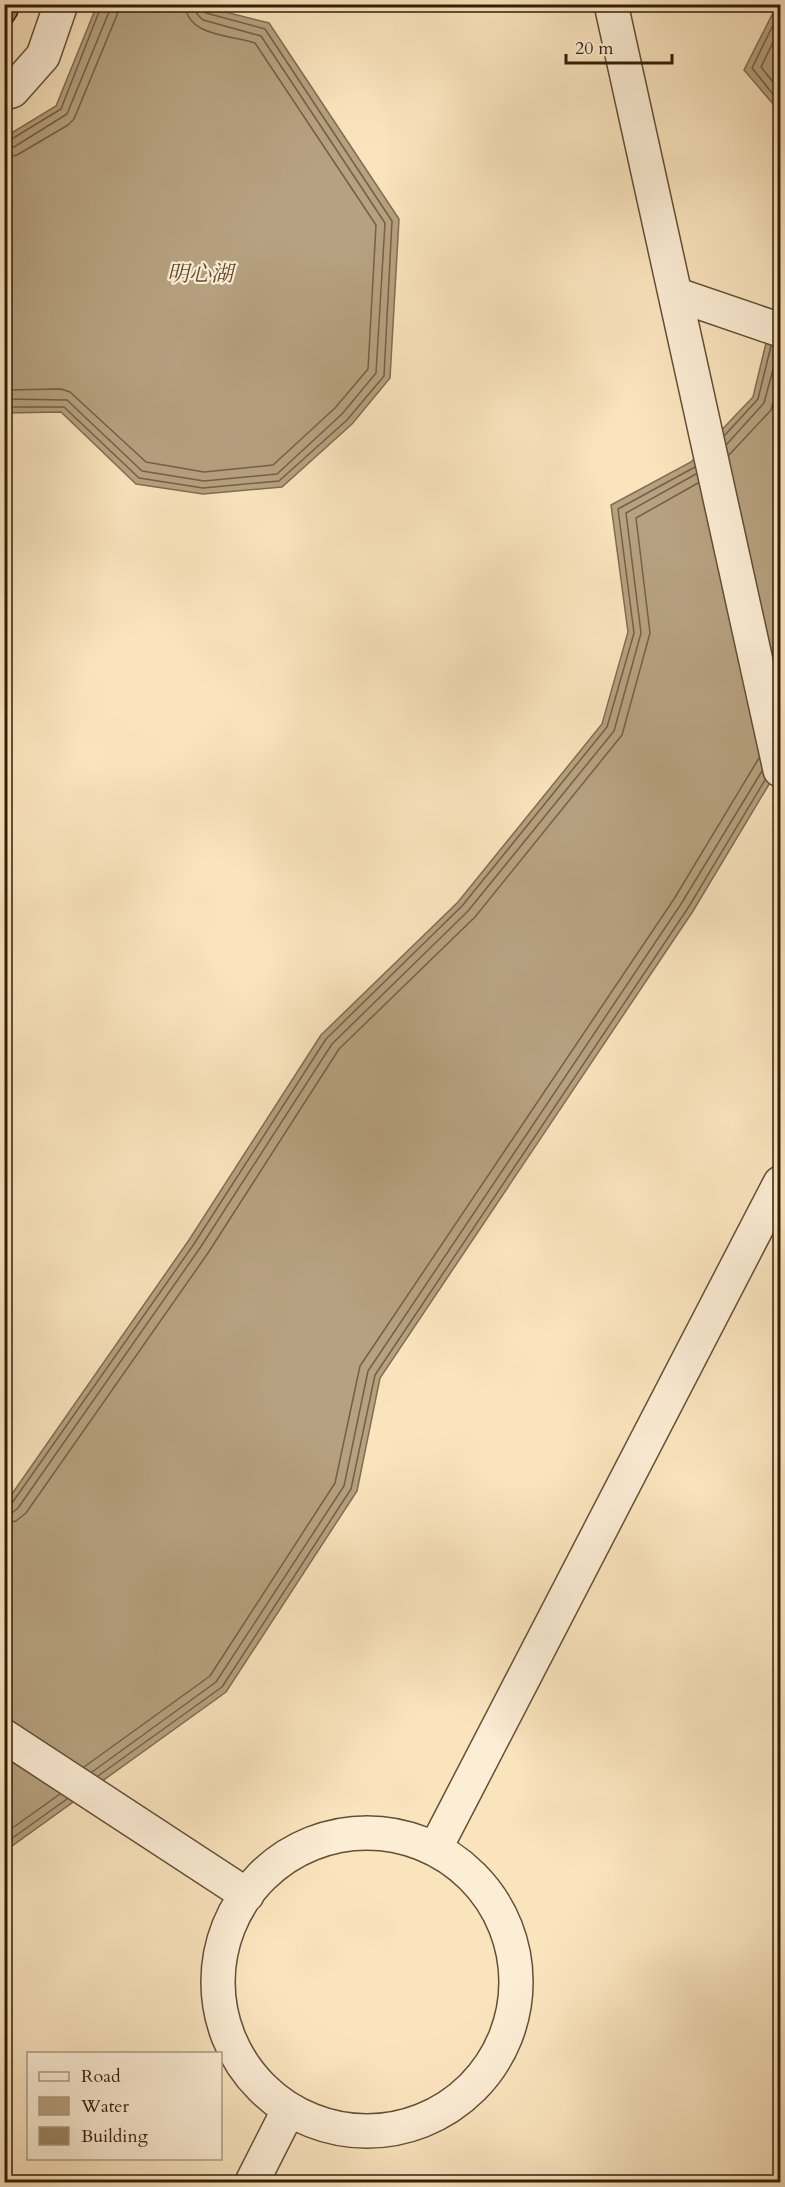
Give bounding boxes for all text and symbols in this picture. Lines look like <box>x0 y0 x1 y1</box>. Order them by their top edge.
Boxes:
scale bar <box>566 27 672 65</box>
text: 20 m <box>575 36 614 61</box>
water label: 明心湖 <box>167 259 237 289</box>
legend <box>27 2052 222 2160</box>
text: Road <box>81 2064 121 2089</box>
text: Water <box>80 2094 130 2119</box>
text: Building <box>81 2124 149 2149</box>

